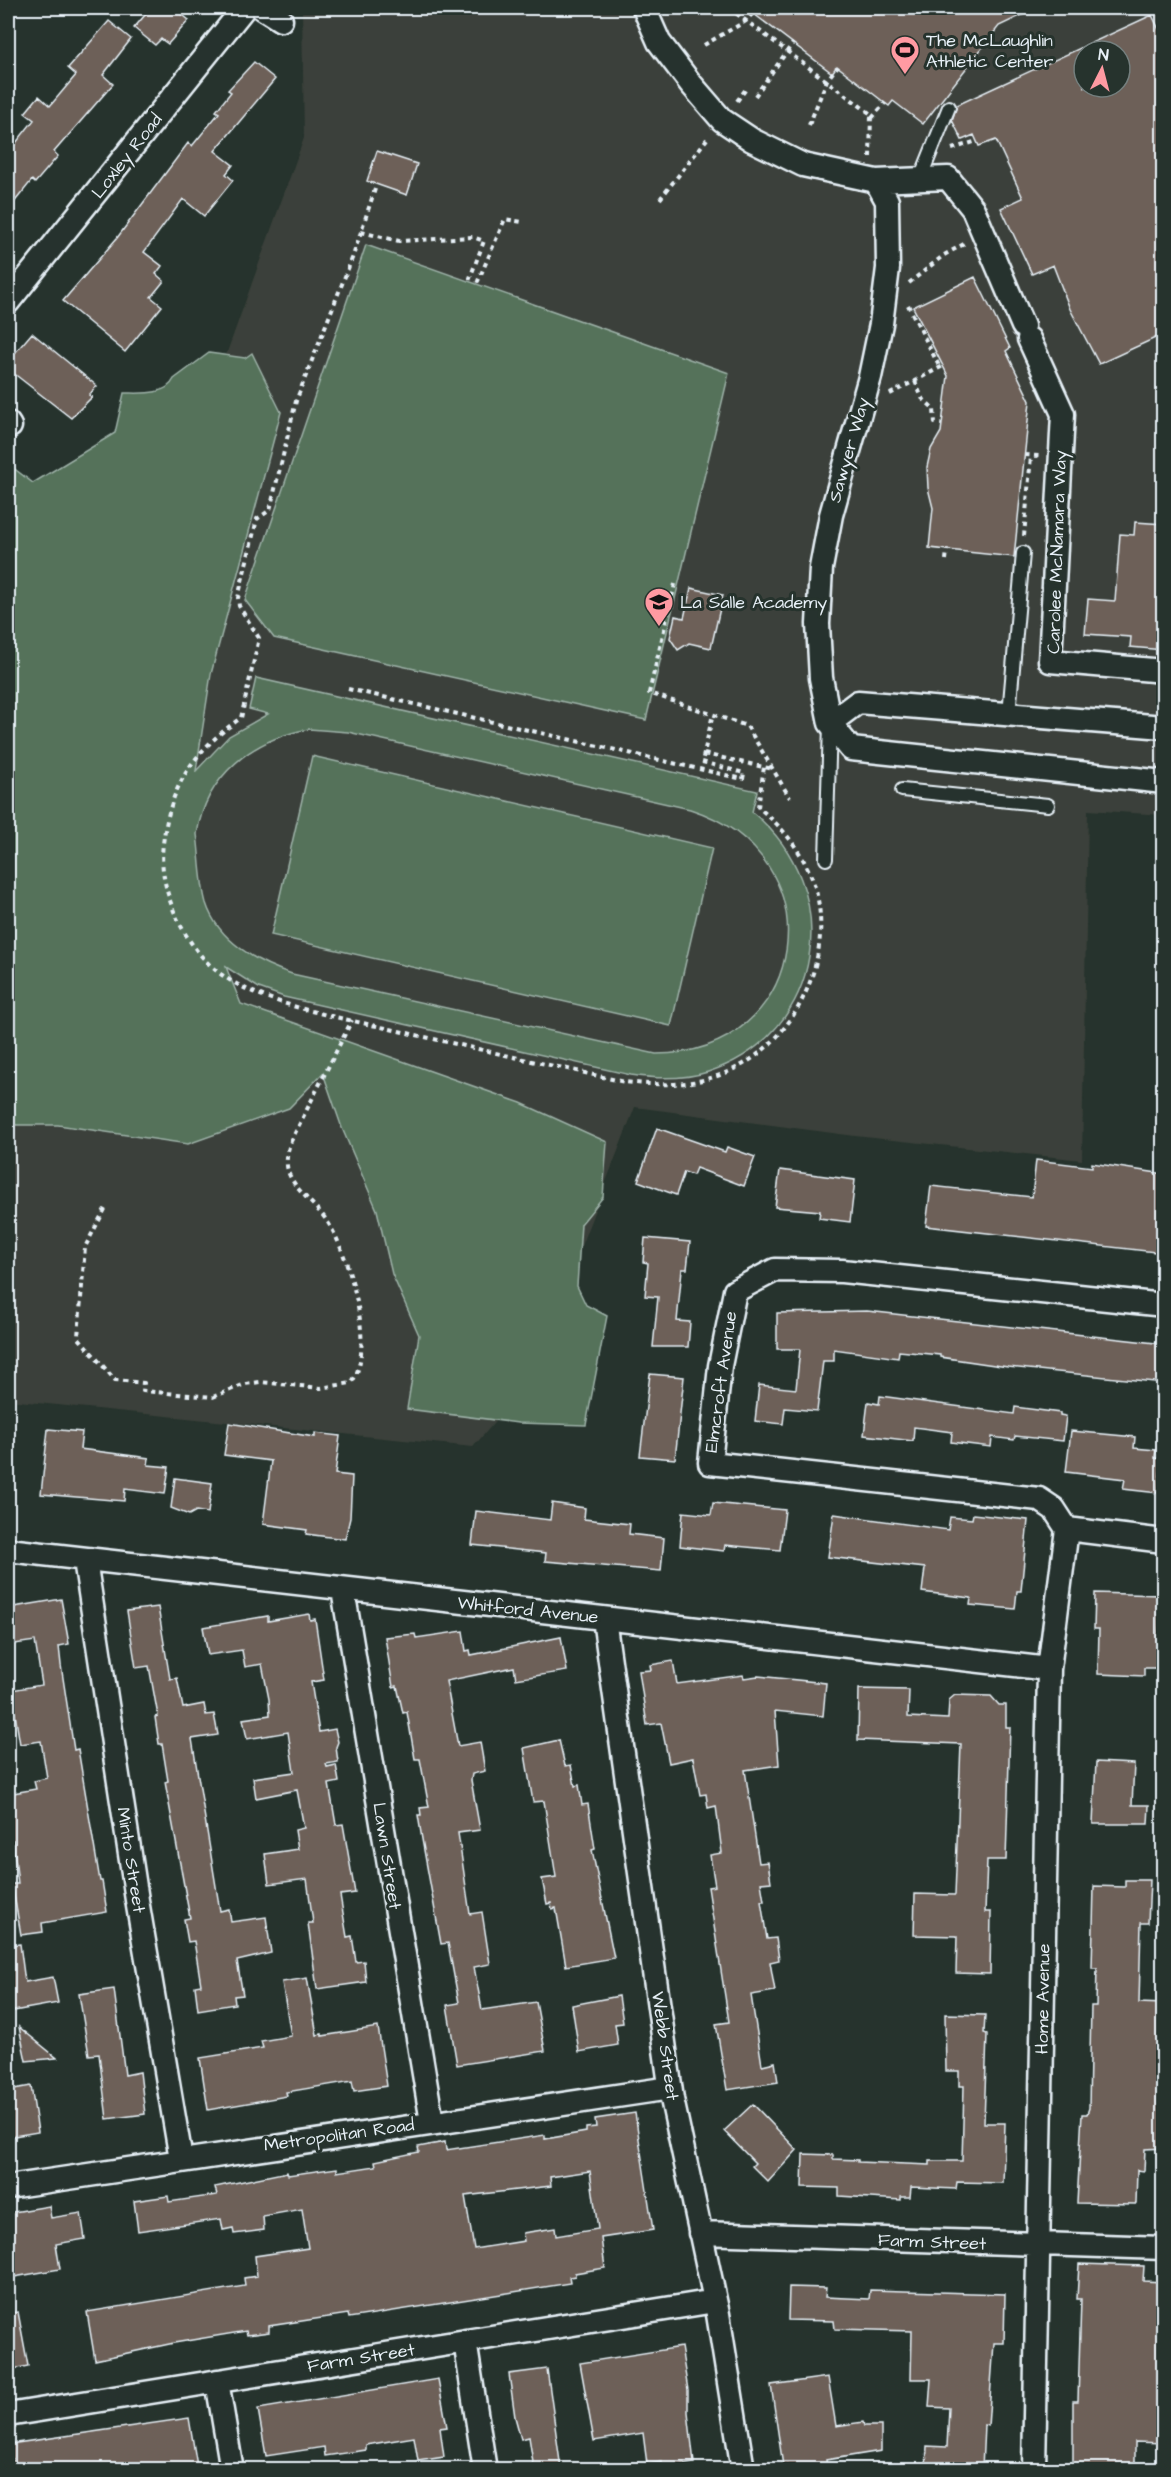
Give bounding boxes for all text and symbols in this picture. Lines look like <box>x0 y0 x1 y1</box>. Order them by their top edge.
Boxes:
place label: The McLaughlin Athletic Center <box>926 28 1053 74</box>
sports icon: The McLaughlin Athletic Center <box>889 34 921 76</box>
north arrow <box>1072 39 1132 99</box>
text: N <box>1097 44 1110 67</box>
street label: Loxley Road <box>86 108 169 205</box>
street label: Sawyer Way <box>822 395 877 506</box>
street label: Carolee McNamara Way <box>1041 450 1074 654</box>
school or university icon: La Salle Academy <box>643 586 675 628</box>
place label: La Salle Academy <box>680 590 827 616</box>
street label: Elmcroft Avenue <box>699 1309 743 1454</box>
street label: Whitford Avenue <box>456 1590 600 1630</box>
street label: Lawn Street <box>366 1801 408 1912</box>
street label: Minto Street <box>110 1805 152 1915</box>
street label: Home Avenue <box>1030 1943 1056 2054</box>
street label: Webb Street <box>645 1990 685 2103</box>
street label: Metropolitan Road <box>262 2112 416 2158</box>
street label: Farm Street <box>877 2228 987 2256</box>
street label: Farm Street <box>306 2337 417 2379</box>

